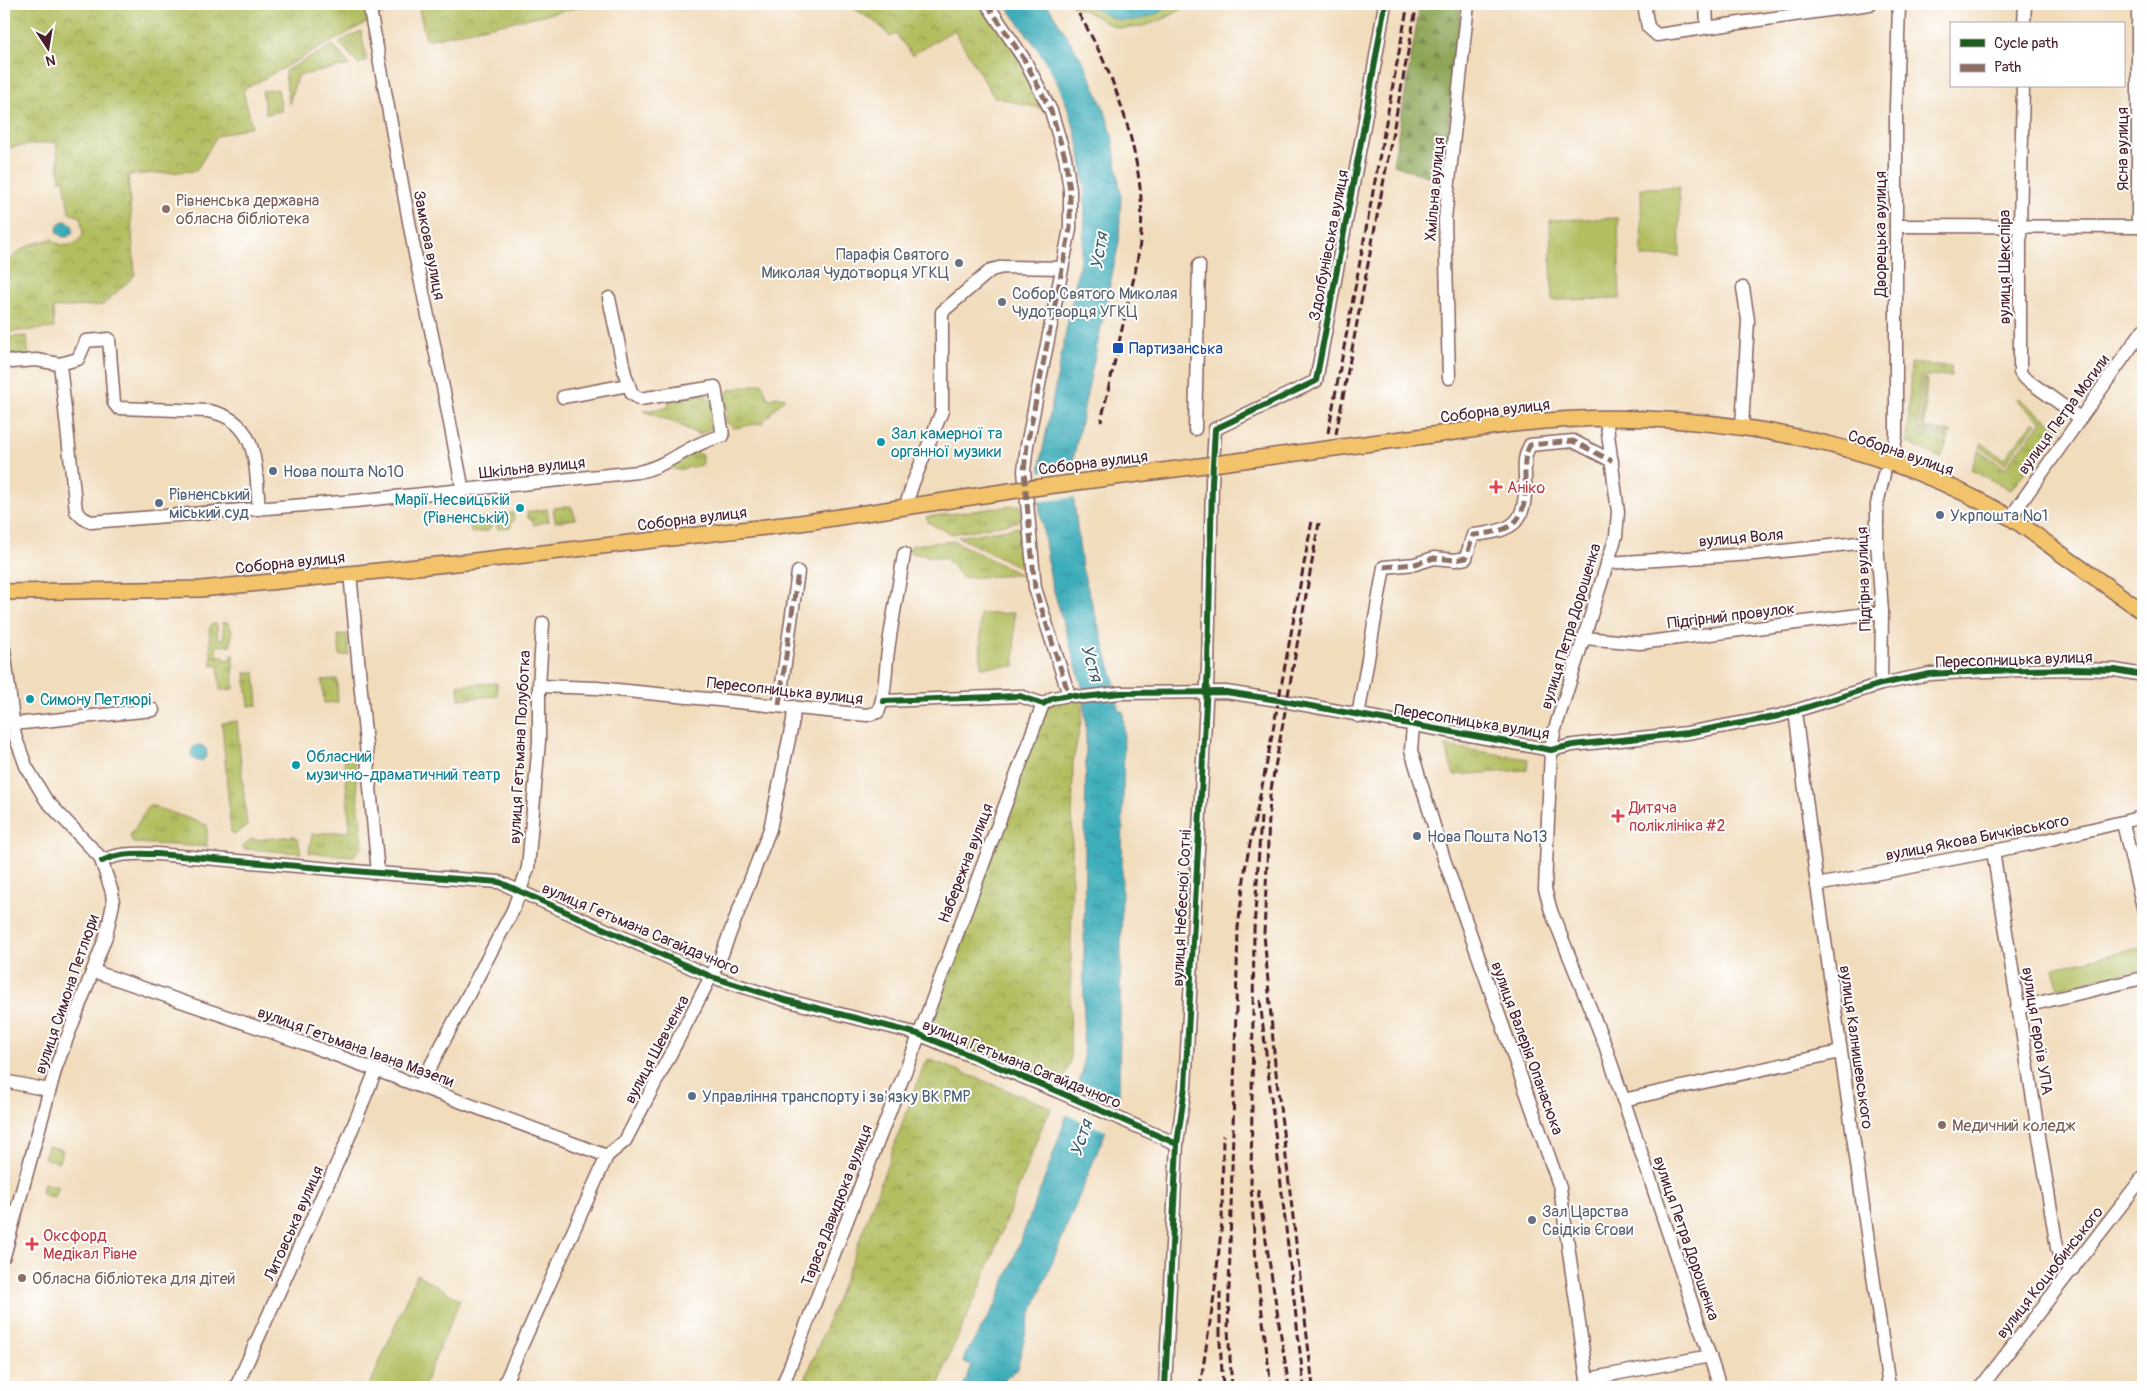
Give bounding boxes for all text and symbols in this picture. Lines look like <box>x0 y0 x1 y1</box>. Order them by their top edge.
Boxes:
north arrow <box>22 22 72 72</box>
legend <box>1950 22 2124 88</box>
text: Cycle path <box>1994 34 2058 53</box>
text: N <box>44 51 57 70</box>
text: Path <box>1994 58 2021 77</box>
street label: Ясна вулиця <box>2113 107 2133 191</box>
street label: Хмільна вулиця <box>1420 136 1450 242</box>
street label: Здолбунівська вулиця <box>1305 168 1353 322</box>
street label: Дворецька вулиця <box>1871 171 1891 298</box>
street label: Замкова вулиця <box>409 189 449 302</box>
place label: Рівненська державна обласна бібліотека <box>176 191 319 229</box>
marker: Рівненська державна обласна бібліотека <box>160 203 172 215</box>
street label: вулиця Шекспіра <box>1995 210 2015 324</box>
water label: Устя <box>1085 229 1114 271</box>
place label: Парафія Святого Миколая Чудотворця УГКЦ <box>761 245 949 283</box>
marker: Парафія Святого Миколая Чудотворця УГКЦ <box>953 257 965 269</box>
place label: Собор Святого Миколая Чудотворця УГКЦ <box>1012 284 1178 322</box>
marker: Собор Святого Миколая Чудотворця УГКЦ <box>996 296 1008 308</box>
place label: Партизанська <box>1129 339 1223 359</box>
marker: Партизанська <box>1111 341 1125 355</box>
street label: вулиця Петра Могили <box>2014 351 2114 478</box>
street label: Соборна вулиця <box>1439 394 1551 428</box>
place label: Зал камерної та органної музики <box>891 424 1003 462</box>
street label: Соборна вулиця <box>1845 426 1956 480</box>
marker: Зал камерної та органної музики <box>875 436 887 448</box>
street label: Соборна вулиця <box>1037 446 1149 480</box>
street label: Шкільна вулиця <box>478 452 586 484</box>
place label: Нова пошта №10 <box>283 462 404 482</box>
marker: Нова пошта №10 <box>267 465 279 477</box>
place label: Аніко <box>1507 478 1545 498</box>
marker: Аніко <box>1489 480 1503 494</box>
place label: Рівненський міський суд <box>169 485 250 523</box>
place label: Марії Несвицькій (Рівненській) <box>394 490 510 528</box>
marker: Рівненський міський суд <box>153 497 165 509</box>
marker: Марії Несвицькій (Рівненській) <box>514 502 526 514</box>
street label: Соборна вулиця <box>636 502 748 536</box>
place label: Укрпошта №1 <box>1950 506 2048 526</box>
marker: Укрпошта №1 <box>1934 509 1946 521</box>
street label: вулиця Воля <box>1698 524 1784 552</box>
street label: Підгірна вулиця <box>1852 526 1876 632</box>
street label: вулиця Петра Дорошенка <box>1536 541 1606 712</box>
street label: Соборна вулиця <box>234 547 346 579</box>
street label: Підгірний провулок <box>1666 598 1796 634</box>
water label: Устя <box>1075 642 1108 686</box>
street label: Пересопницька вулиця <box>1935 647 2093 673</box>
street label: вулиця Гетьмана Полуботка <box>505 650 535 844</box>
street label: Пересопницька вулиця <box>706 673 864 709</box>
place label: Симону Петлюрі <box>40 690 151 710</box>
marker: Симону Петлюрі <box>24 693 36 705</box>
street label: Пересопницька вулиця <box>1393 700 1551 744</box>
place label: Обласний музично-драматичний театр <box>306 747 501 785</box>
marker: Обласний музично-драматичний театр <box>290 759 302 771</box>
place label: Дитяча поліклініка #2 <box>1628 798 1726 836</box>
street label: Набережна вулиця <box>934 801 998 926</box>
marker: Дитяча поліклініка #2 <box>1611 809 1625 823</box>
street label: вулиця Якова Бичківського <box>1884 810 2071 866</box>
place label: Нова Пошта №13 <box>1427 827 1548 847</box>
street label: вулиця Небесної Сотні <box>1168 829 1196 987</box>
marker: Нова Пошта №13 <box>1411 830 1423 842</box>
street label: вулиця Гетьмана Сагайдачного <box>539 878 743 980</box>
street label: вулиця Симона Петлюри <box>30 912 104 1077</box>
street label: вулиця Валерія Опанасюка <box>1486 959 1568 1138</box>
street label: вулиця Калнишевського <box>1835 964 1877 1131</box>
street label: вулиця Героїв УПА <box>2017 966 2057 1097</box>
street label: вулиця Шевченка <box>620 992 694 1107</box>
street label: вулиця Гетьмана Івана Мазепи <box>255 1002 457 1092</box>
street label: вулиця Гетьмана Сагайдачного <box>919 1015 1124 1113</box>
place label: Управління транспорту і зв'язку ВК РМР <box>702 1087 971 1107</box>
marker: Управління транспорту і зв'язку ВК РМР <box>686 1090 698 1102</box>
water label: Устя <box>1065 1115 1099 1159</box>
place label: Медичний коледж <box>1952 1116 2076 1136</box>
marker: Медичний коледж <box>1936 1119 1948 1131</box>
street label: Тараса Давидюка вулиця <box>797 1122 877 1289</box>
street label: вулиця Петра Дорошенка <box>1649 1154 1724 1323</box>
street label: Литовська вулиця <box>259 1163 328 1285</box>
place label: Зал Царства Свідків Єгови <box>1542 1202 1633 1240</box>
street label: вулиця Коцюбинського <box>1992 1202 2108 1343</box>
marker: Зал Царства Свідків Єгови <box>1526 1214 1538 1226</box>
place label: Оксфорд Медікал Рівне <box>43 1226 137 1264</box>
marker: Оксфорд Медікал Рівне <box>25 1237 39 1251</box>
place label: Обласна бібліотека для дітей <box>32 1269 235 1289</box>
marker: Обласна бібліотека для дітей <box>16 1272 28 1284</box>

